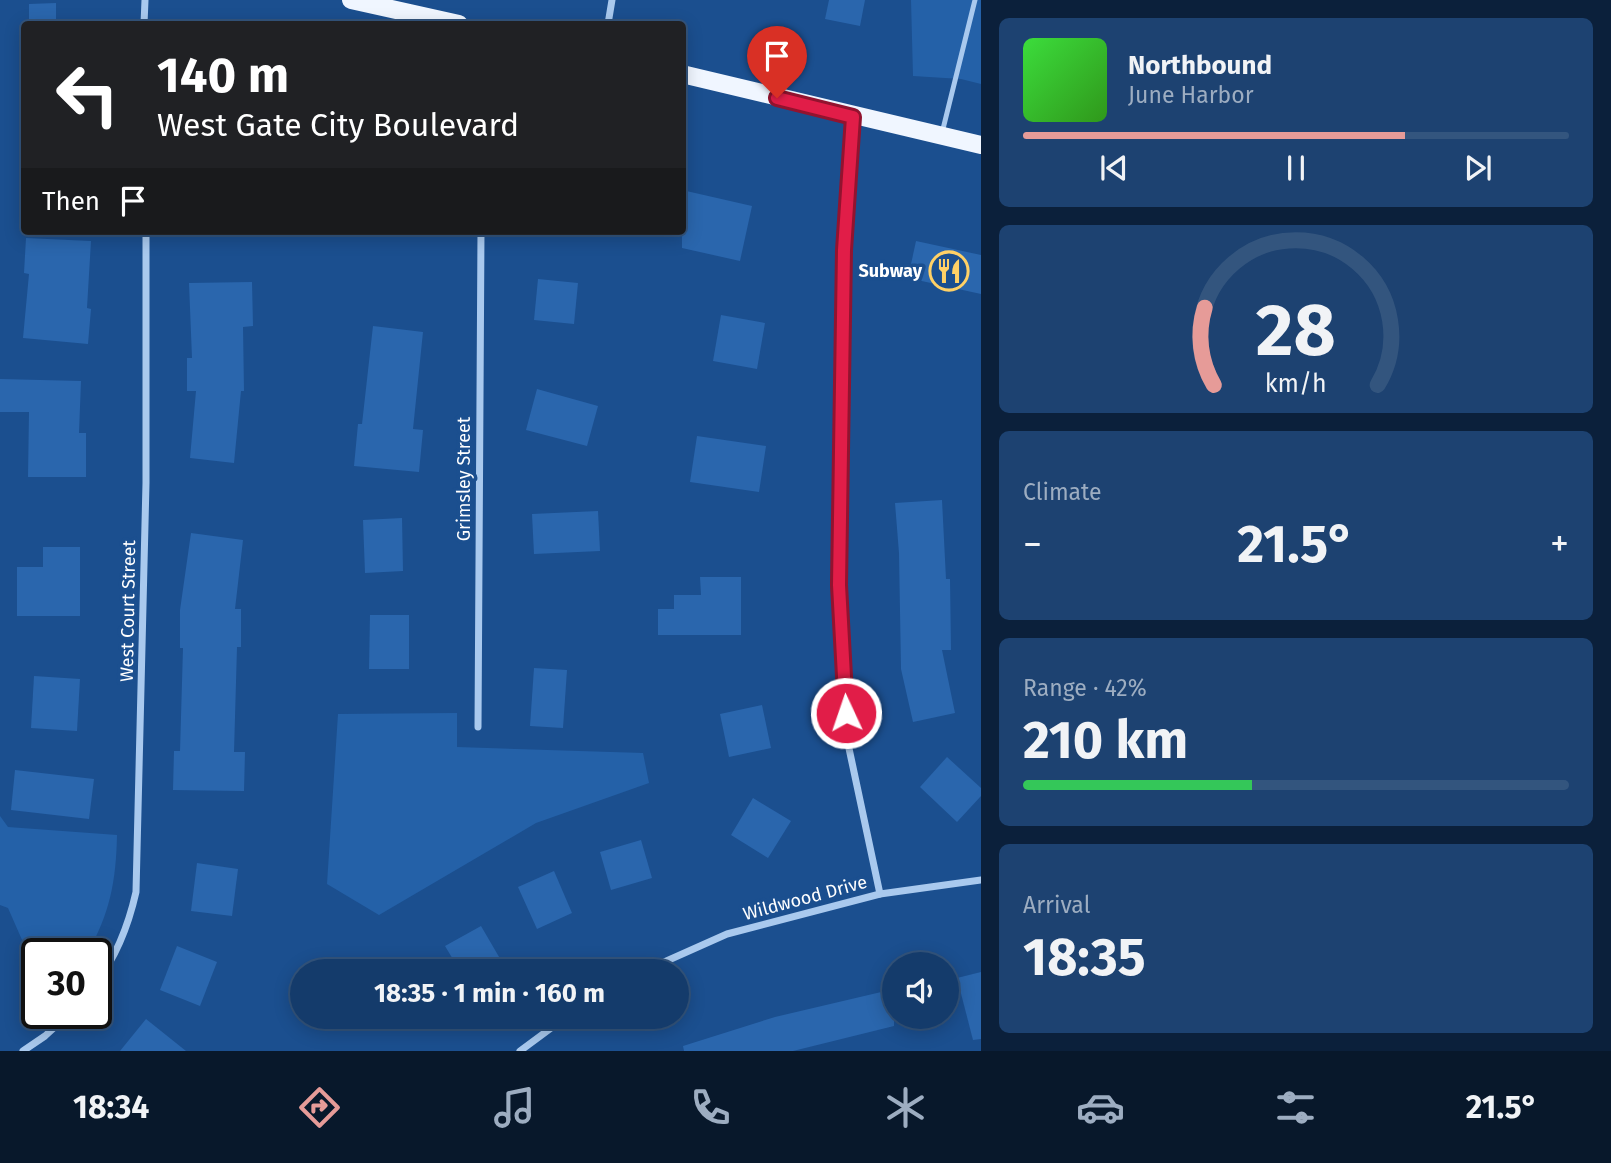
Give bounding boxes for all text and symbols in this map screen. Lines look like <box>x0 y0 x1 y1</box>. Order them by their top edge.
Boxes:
pin <box>747 26 807 98</box>
icon: arrive <box>758 37 796 75</box>
text: 140 m <box>157 46 289 105</box>
icon: left <box>42 49 133 140</box>
text: Northbound <box>1128 50 1272 81</box>
text: June Harbor <box>1128 81 1254 109</box>
text: West Gate City Boulevard <box>157 106 519 144</box>
icon: previous <box>1095 149 1133 187</box>
icon: pause <box>1277 149 1315 187</box>
icon: next <box>1459 149 1497 187</box>
icon: arrive <box>114 182 152 220</box>
text: Then <box>42 186 100 217</box>
restaurant icon: Subway <box>928 250 970 292</box>
place label: Subway <box>859 260 923 282</box>
text: 28 <box>1256 287 1336 374</box>
text: km/h <box>1265 369 1327 399</box>
street label: Grimsley Street <box>453 416 475 541</box>
text: Climate <box>1023 478 1102 506</box>
text: 21.5° <box>1237 513 1355 576</box>
text: − <box>1023 521 1042 567</box>
text: + <box>1550 521 1569 567</box>
street label: West Court Street <box>116 539 140 682</box>
text: Range · 42% <box>1023 674 1147 702</box>
position arrow <box>809 676 883 750</box>
text: 210 km <box>1023 709 1188 772</box>
street label: Wildwood Drive <box>741 871 869 925</box>
text: Arrival <box>1023 891 1090 919</box>
text: 18:35 <box>1023 926 1146 989</box>
speed limit sign: 30 <box>21 938 112 1029</box>
map controls <box>882 952 959 1029</box>
button: sound <box>882 952 959 1029</box>
text: 18:35 · 1 min · 160 m <box>374 978 605 1009</box>
icon: directions <box>295 1083 344 1132</box>
icon: music <box>490 1083 539 1132</box>
icon: phone <box>686 1083 735 1132</box>
icon: climate <box>881 1083 930 1132</box>
icon: car <box>1076 1083 1125 1132</box>
icon: filters <box>1271 1083 1320 1132</box>
text: 18:34 <box>73 1088 149 1126</box>
text: 21.5° <box>1466 1088 1538 1126</box>

